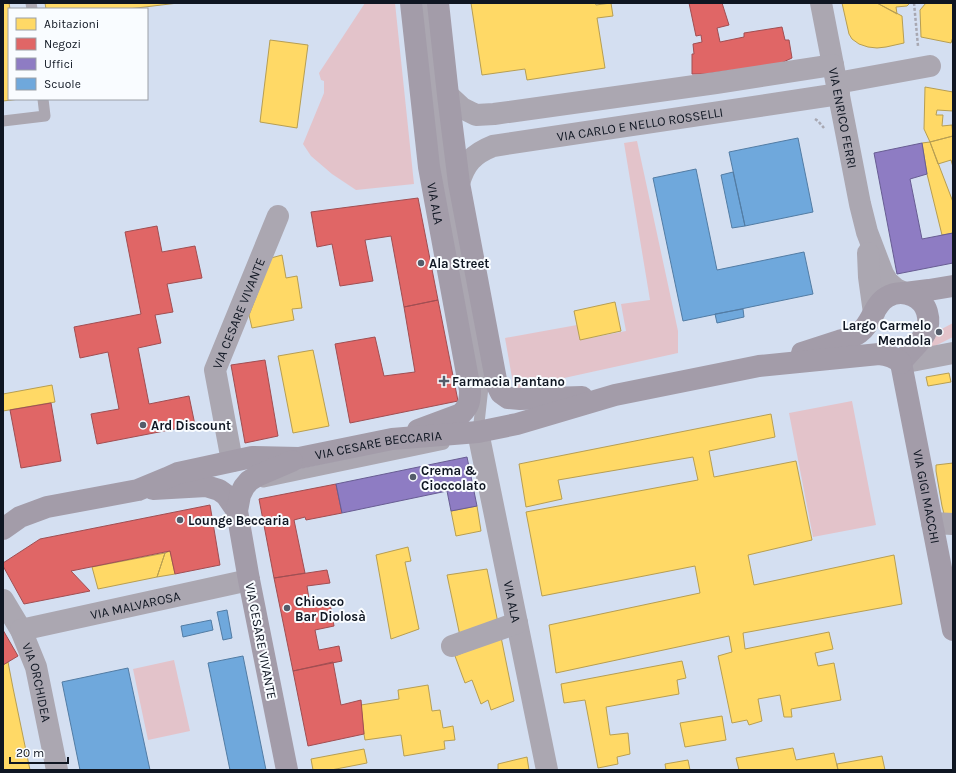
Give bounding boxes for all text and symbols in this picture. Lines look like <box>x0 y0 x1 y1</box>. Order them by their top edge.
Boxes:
legend <box>8 8 148 100</box>
text: Abitazioni <box>44 17 99 31</box>
text: Negozi <box>44 37 81 51</box>
text: Uffici <box>44 57 73 71</box>
street label: VIA ENRICO FERRI <box>826 66 860 170</box>
text: Scuole <box>44 77 81 91</box>
street label: VIA CARLO E NELLO ROSSELLI <box>556 104 724 144</box>
street label: VIA ALA <box>424 181 447 226</box>
street label: VIA CESARE VIVANTE <box>209 255 268 371</box>
place label: Ala Street <box>429 256 489 271</box>
marker: Ala Street <box>416 258 426 268</box>
place label: Largo Carmelo Mendola <box>842 318 931 348</box>
marker: Largo Carmelo Mendola <box>934 327 944 337</box>
place label: Farmacia Pantano <box>452 374 565 389</box>
marker: Farmacia Pantano <box>439 376 449 386</box>
place label: Ard Discount <box>151 418 231 433</box>
marker: Ard Discount <box>138 420 148 430</box>
street label: VIA CESARE BECCARIA <box>314 427 443 462</box>
street label: VIA GIGI MACCHI <box>911 448 943 545</box>
place label: Crema & Cioccolato <box>421 463 486 493</box>
marker: Crema & Cioccolato <box>408 472 418 482</box>
place label: Lounge Beccaria <box>188 513 289 528</box>
marker: Lounge Beccaria <box>175 515 185 525</box>
street label: VIA ALA <box>501 579 524 624</box>
street label: VIA CESARE VIVANTE <box>242 581 280 701</box>
street label: VIA MALVAROSA <box>89 588 182 622</box>
place label: Chiosco Bar Diolosà <box>295 594 366 624</box>
marker: Chiosco Bar Diolosà <box>282 603 292 613</box>
street label: VIA ORCHIDEA <box>19 640 55 724</box>
scale bar <box>10 739 68 765</box>
text: 20 m <box>16 746 44 760</box>

